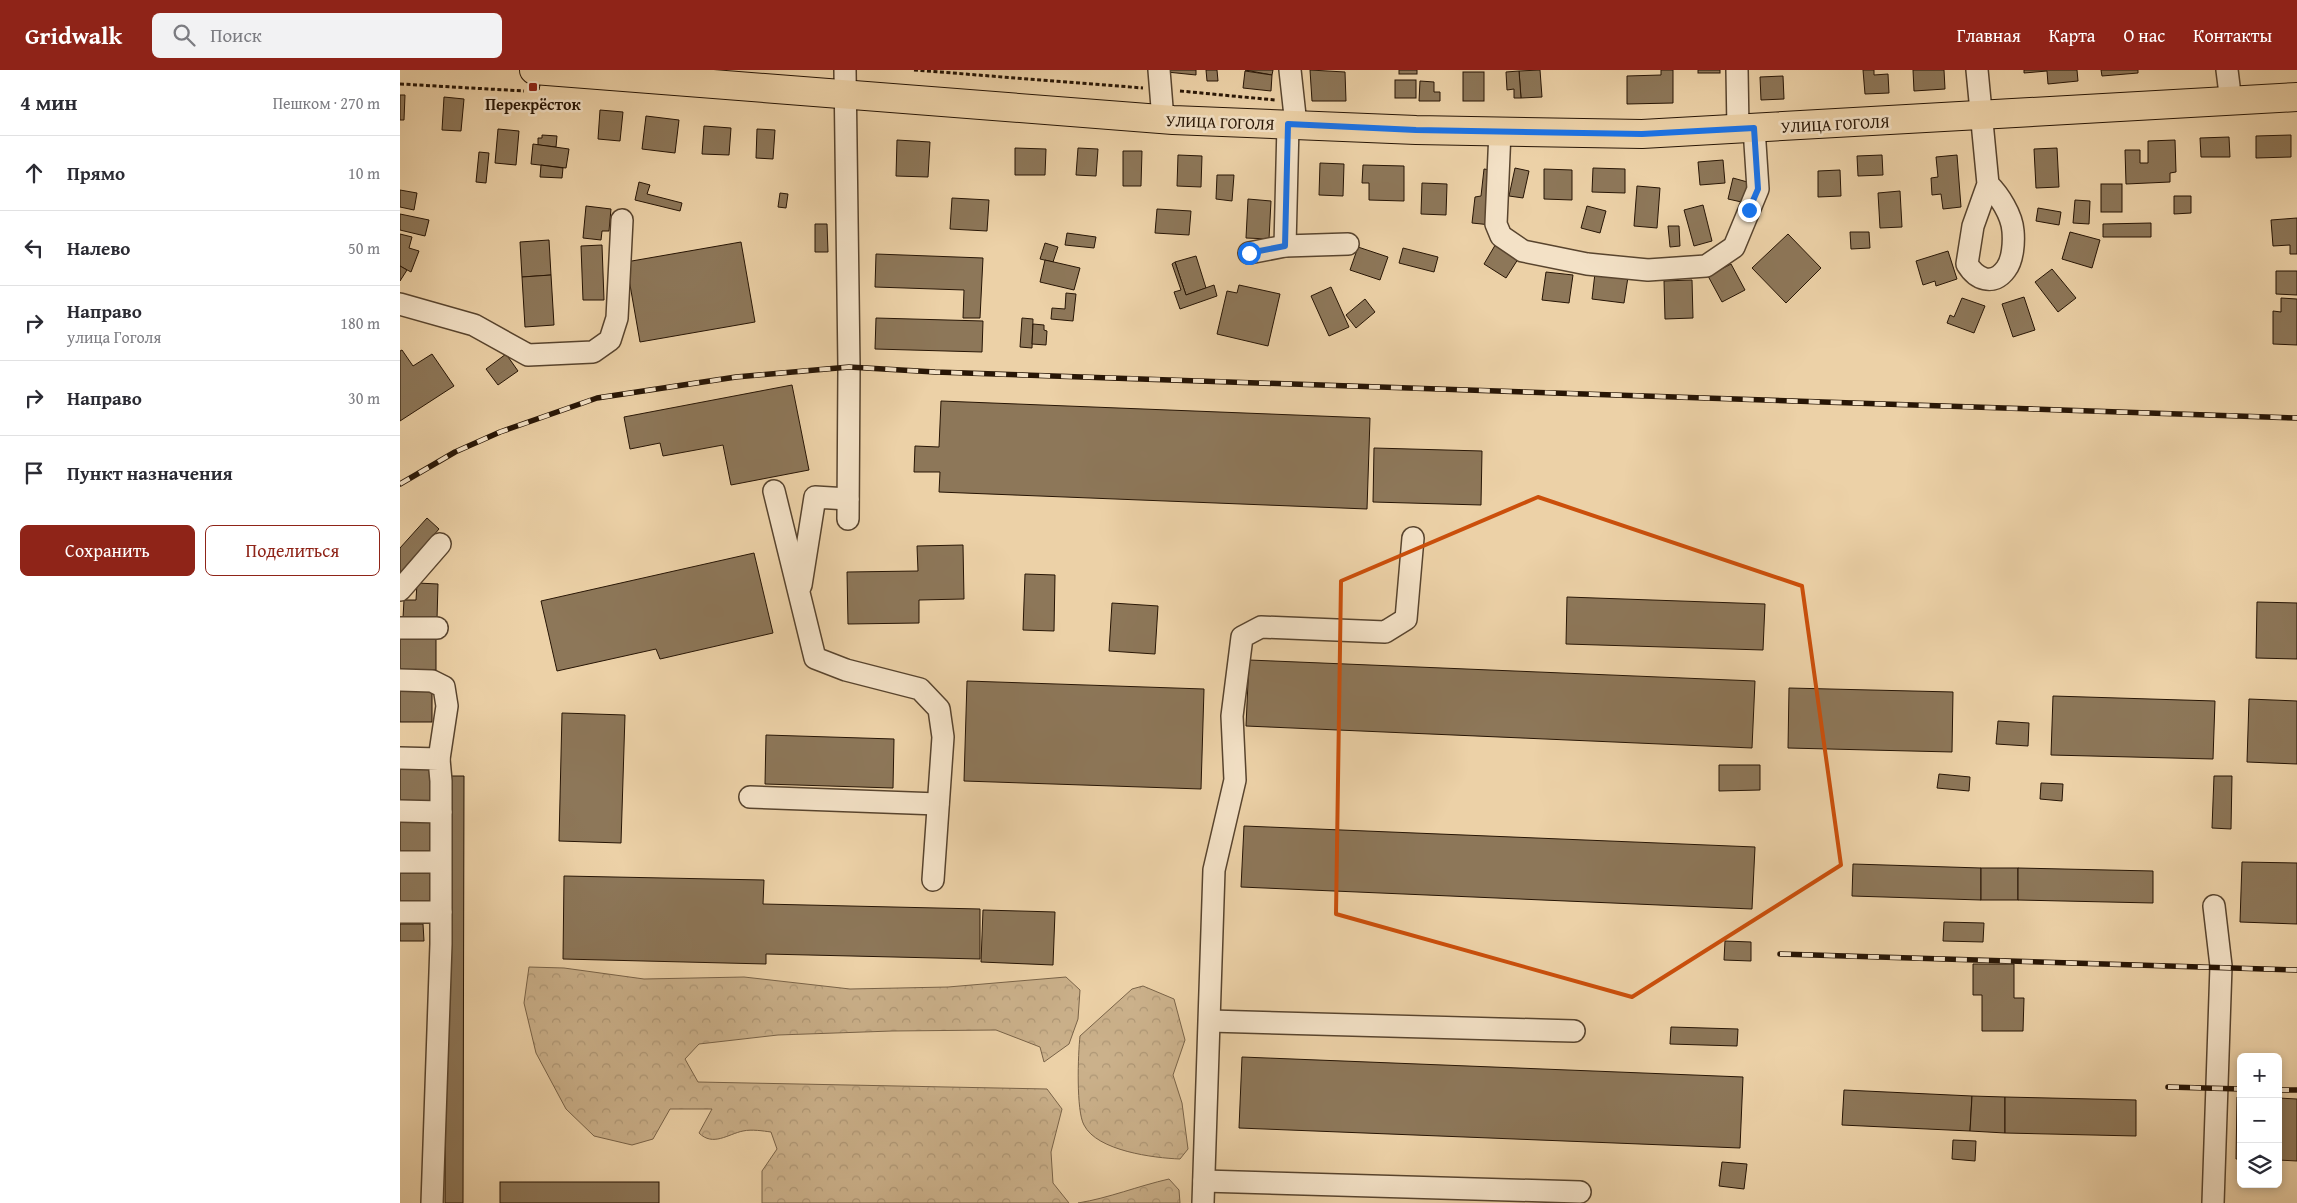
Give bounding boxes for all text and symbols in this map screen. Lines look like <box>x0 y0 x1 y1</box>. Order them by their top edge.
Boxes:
search box <box>152 13 502 58</box>
text: Gridwalk <box>25 18 122 53</box>
icon: search <box>170 21 198 49</box>
text: Поиск <box>210 21 262 49</box>
text: Главная <box>1957 22 2021 49</box>
text: Карта <box>2049 22 2095 49</box>
text: О нас <box>2123 22 2165 49</box>
text: Контакты <box>2193 22 2272 49</box>
marker: Перекрёсток <box>527 81 539 93</box>
text: 4 мин <box>20 87 77 118</box>
text: Пешком · 270 m <box>273 91 380 115</box>
place label: Перекрёсток <box>485 92 582 116</box>
street label: УЛИЦА ГОГОЛЯ <box>1165 108 1275 136</box>
street label: УЛИЦА ГОГОЛЯ <box>1780 109 1891 139</box>
icon: ahead <box>20 159 48 187</box>
text: Прямо <box>67 159 125 187</box>
text: 10 m <box>348 161 380 185</box>
route end <box>1738 199 1761 222</box>
icon: left <box>20 234 48 262</box>
text: Налево <box>67 234 130 262</box>
text: 50 m <box>348 236 380 260</box>
route start <box>1238 242 1261 265</box>
text: Направо <box>67 297 142 325</box>
icon: right <box>20 309 48 337</box>
text: 180 m <box>340 311 380 335</box>
text: улица Гоголя <box>67 325 161 349</box>
icon: right <box>20 384 48 412</box>
text: Направо <box>67 384 142 412</box>
text: 30 m <box>348 386 380 410</box>
icon: arrive <box>20 459 48 487</box>
text: Пункт назначения <box>67 459 233 487</box>
button: Сохранить <box>20 525 195 576</box>
button: Поделиться <box>205 525 380 576</box>
map controls <box>2237 1053 2282 1188</box>
button: + <box>2237 1053 2282 1098</box>
button: − <box>2237 1098 2282 1143</box>
button: layers <box>2237 1143 2282 1188</box>

